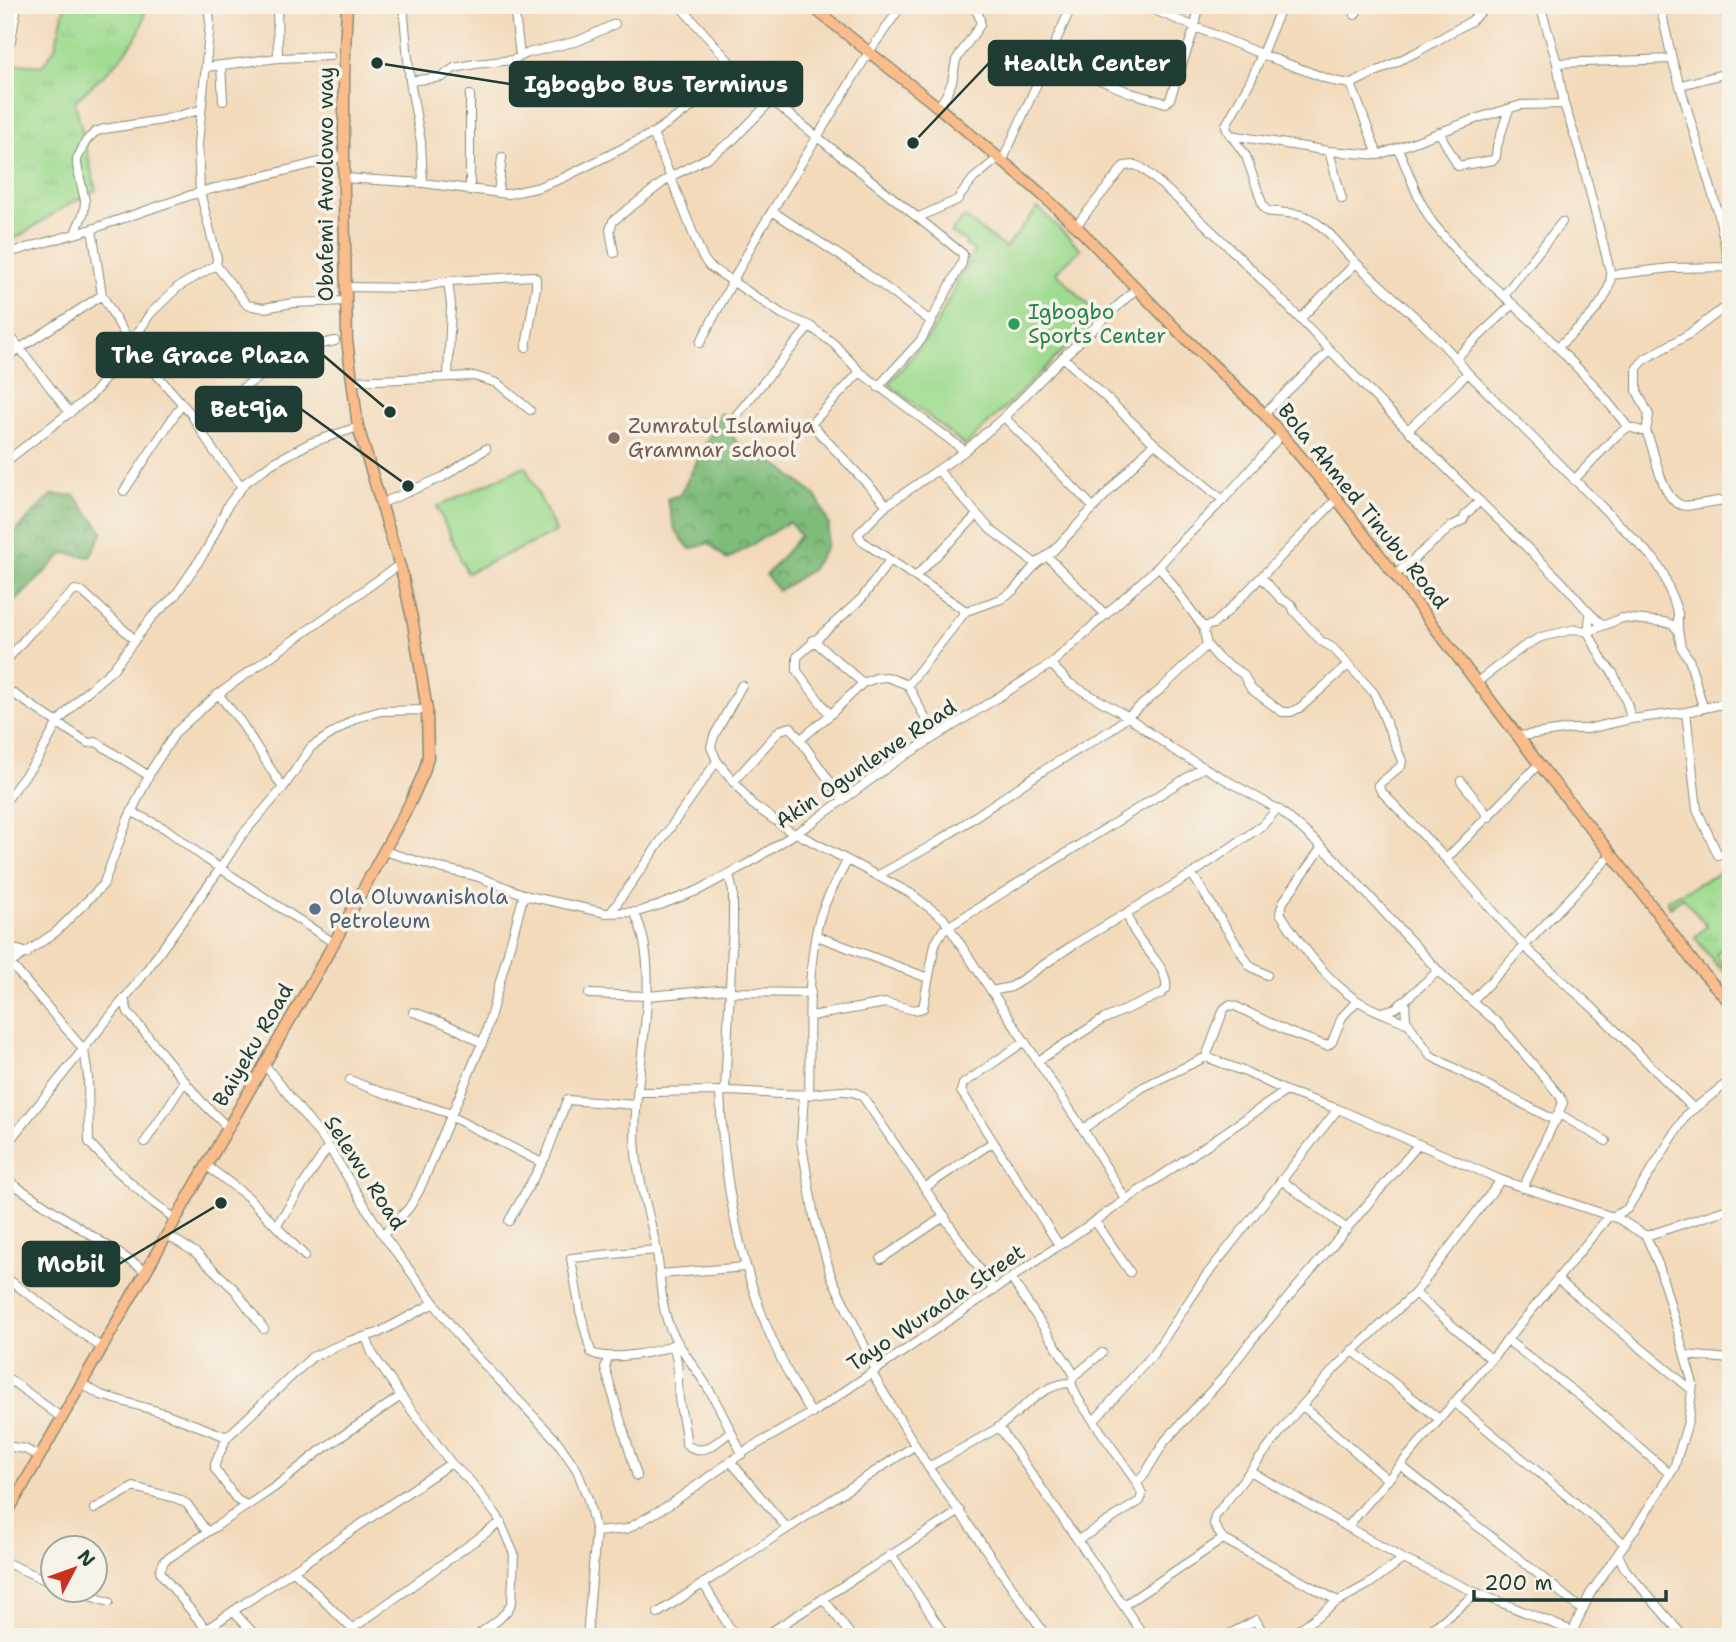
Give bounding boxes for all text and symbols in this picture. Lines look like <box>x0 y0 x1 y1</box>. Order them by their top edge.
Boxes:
callout: Health Center <box>989 41 1185 85</box>
text: Health Center <box>1003 48 1171 78</box>
callout: Igbogbo Bus Terminus <box>510 62 802 106</box>
street label: Obafemi Awolowo way <box>312 67 340 301</box>
text: Igbogbo Bus Terminus <box>524 69 788 99</box>
place label: Igbogbo Sports Center <box>1028 298 1166 350</box>
marker: Igbogbo Sports Center <box>1006 316 1022 332</box>
callout: The Grace Plaza <box>97 333 323 377</box>
text: The Grace Plaza <box>111 340 309 370</box>
callout: Bet9ja <box>196 387 301 431</box>
text: Bet9ja <box>210 394 288 424</box>
street label: Bola Ahmed Tinubu Road <box>1271 397 1455 615</box>
place label: Zumratul Islamiya Grammar school <box>628 412 815 464</box>
marker: Zumratul Islamiya Grammar school <box>606 430 622 446</box>
street label: Akin Ogunlewe Road <box>770 693 962 835</box>
place label: Ola Oluwanishola Petroleum <box>329 883 508 935</box>
marker: Ola Oluwanishola Petroleum <box>307 901 323 917</box>
street label: Baiyeku Road <box>206 978 300 1112</box>
street label: Selewu Road <box>318 1110 412 1236</box>
street label: Tayo Wuraola Street <box>842 1238 1030 1378</box>
callout: Mobil <box>23 1242 119 1286</box>
text: Mobil <box>37 1249 105 1279</box>
north arrow <box>38 1534 108 1604</box>
text: N <box>72 1544 101 1572</box>
scale bar <box>1474 1558 1666 1602</box>
text: 200 m <box>1484 1569 1553 1597</box>

